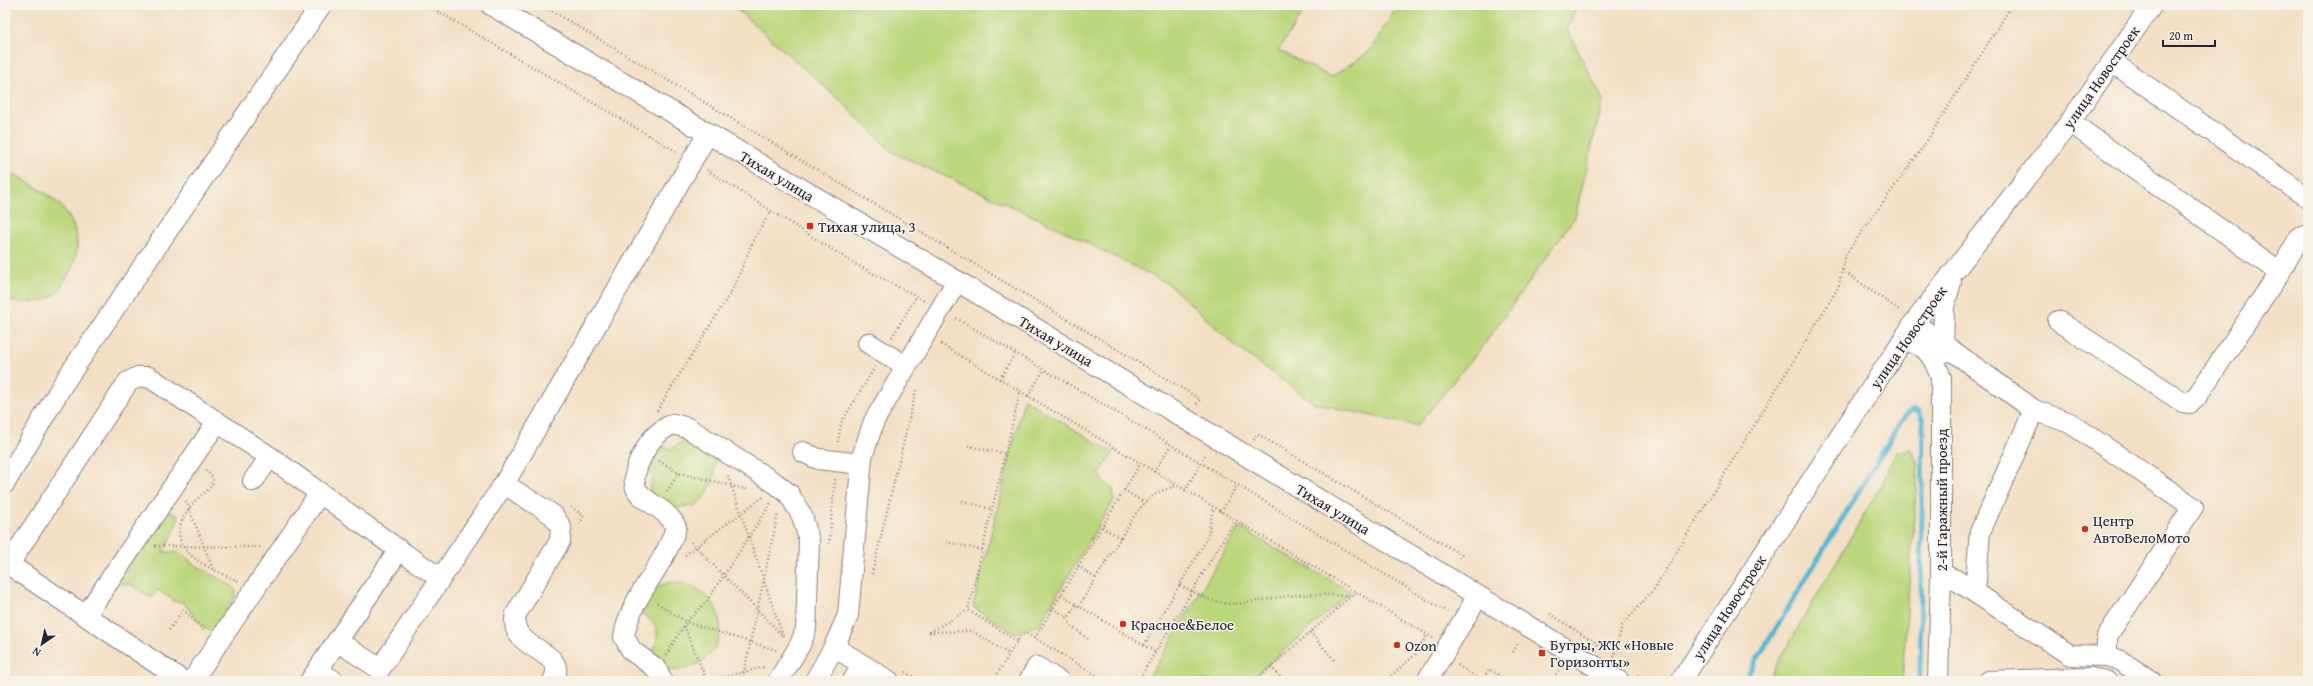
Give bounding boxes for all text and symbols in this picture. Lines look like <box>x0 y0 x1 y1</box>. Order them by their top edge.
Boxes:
street label: улица Новостроек <box>2057 21 2144 133</box>
scale bar <box>2163 22 2215 48</box>
text: 20 m <box>2169 27 2193 44</box>
street label: Тихая улица <box>736 145 819 207</box>
place label: Тихая улица, 3 <box>818 216 916 237</box>
marker: Тихая улица, 3 <box>805 221 815 231</box>
street label: улица Новостроек <box>1864 281 1951 393</box>
street label: Тихая улица <box>1015 310 1098 372</box>
street label: 2-й Гаражный проезд <box>1931 429 1952 571</box>
street label: Тихая улица <box>1292 478 1375 540</box>
place label: Центр АвтоВелоМото <box>2093 510 2190 548</box>
marker: Центр АвтоВелоМото <box>2080 524 2090 534</box>
street label: улица Новостроек <box>1687 550 1771 664</box>
place label: Красное&Белое <box>1131 614 1234 635</box>
marker: Красное&Белое <box>1118 619 1128 629</box>
north arrow <box>22 624 62 664</box>
place label: Бугры, ЖК «Новые Горизонты» <box>1550 634 1674 672</box>
place label: Ozon <box>1405 635 1437 656</box>
marker: Ozon <box>1392 640 1402 650</box>
text: N <box>28 643 44 661</box>
marker: Бугры, ЖК «Новые Горизонты» <box>1537 648 1547 658</box>

